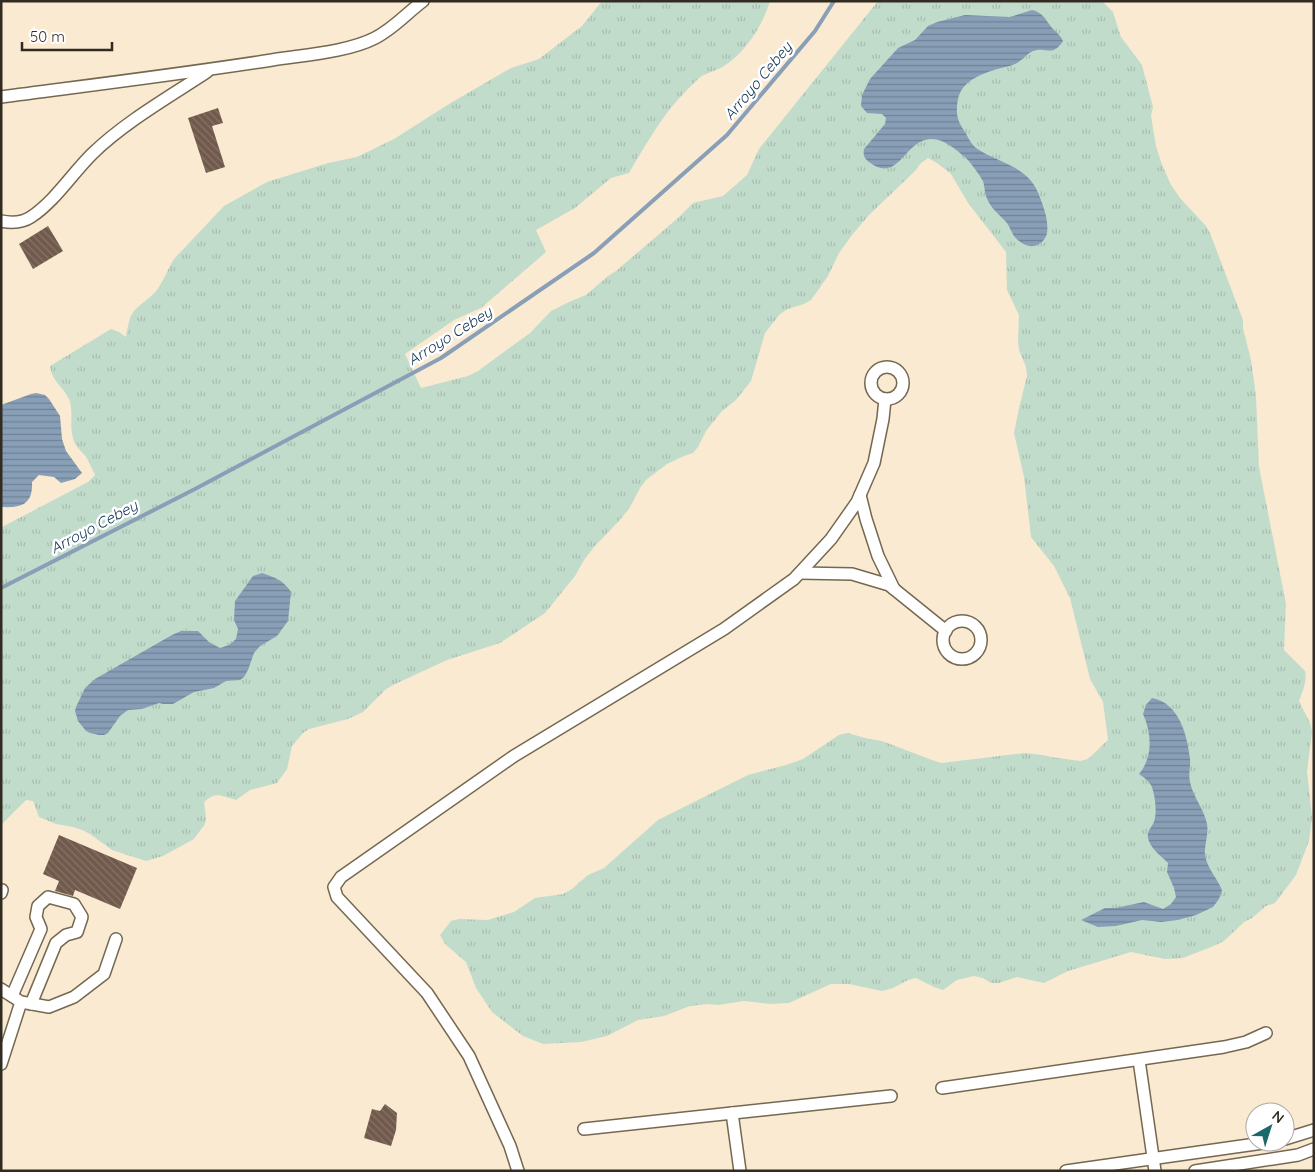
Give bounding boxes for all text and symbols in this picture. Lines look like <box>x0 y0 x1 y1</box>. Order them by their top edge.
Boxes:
scale bar <box>22 20 112 52</box>
text: 50 m <box>30 27 65 46</box>
water label: Arroyo Cebey <box>720 37 797 124</box>
water label: Arroyo Cebey <box>404 301 497 369</box>
water label: Arroyo Cebey <box>47 495 142 557</box>
north arrow <box>1245 1102 1295 1152</box>
text: N <box>1269 1107 1288 1127</box>

